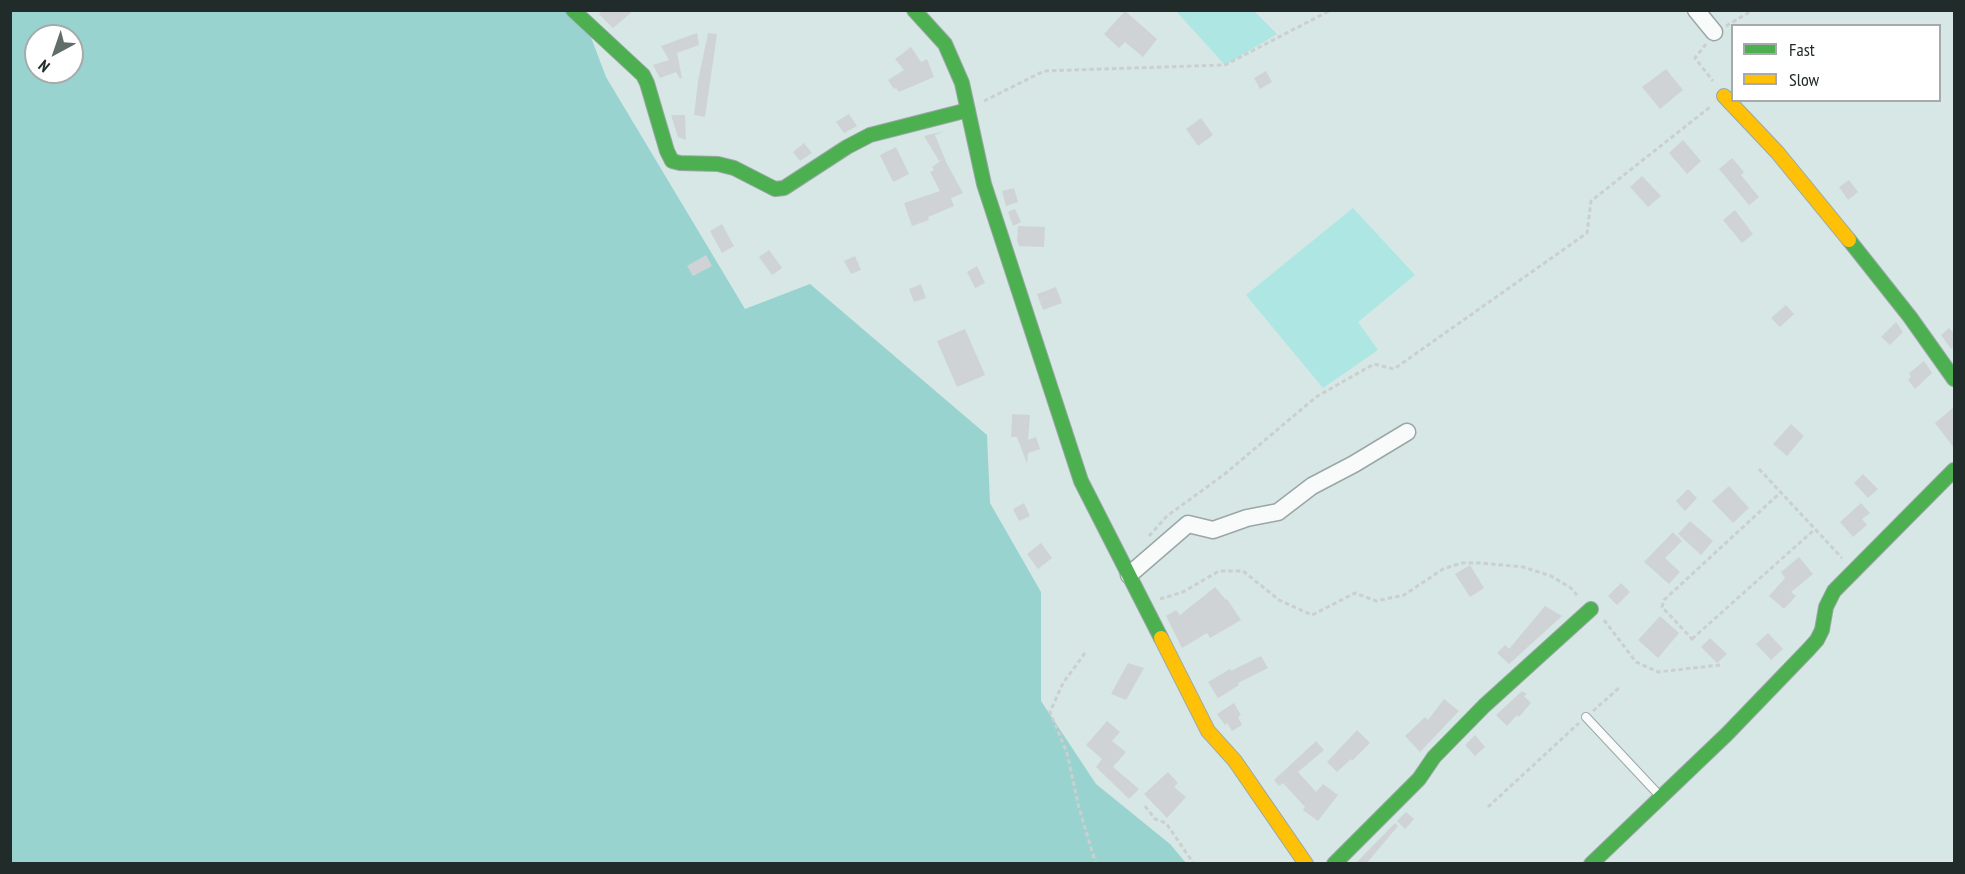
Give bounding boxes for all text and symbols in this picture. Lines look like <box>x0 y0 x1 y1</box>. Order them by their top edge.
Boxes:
north arrow <box>24 24 84 84</box>
legend <box>1731 24 1941 102</box>
text: Fast <box>1789 38 1815 61</box>
text: N <box>34 56 53 77</box>
text: Slow <box>1789 68 1819 91</box>

